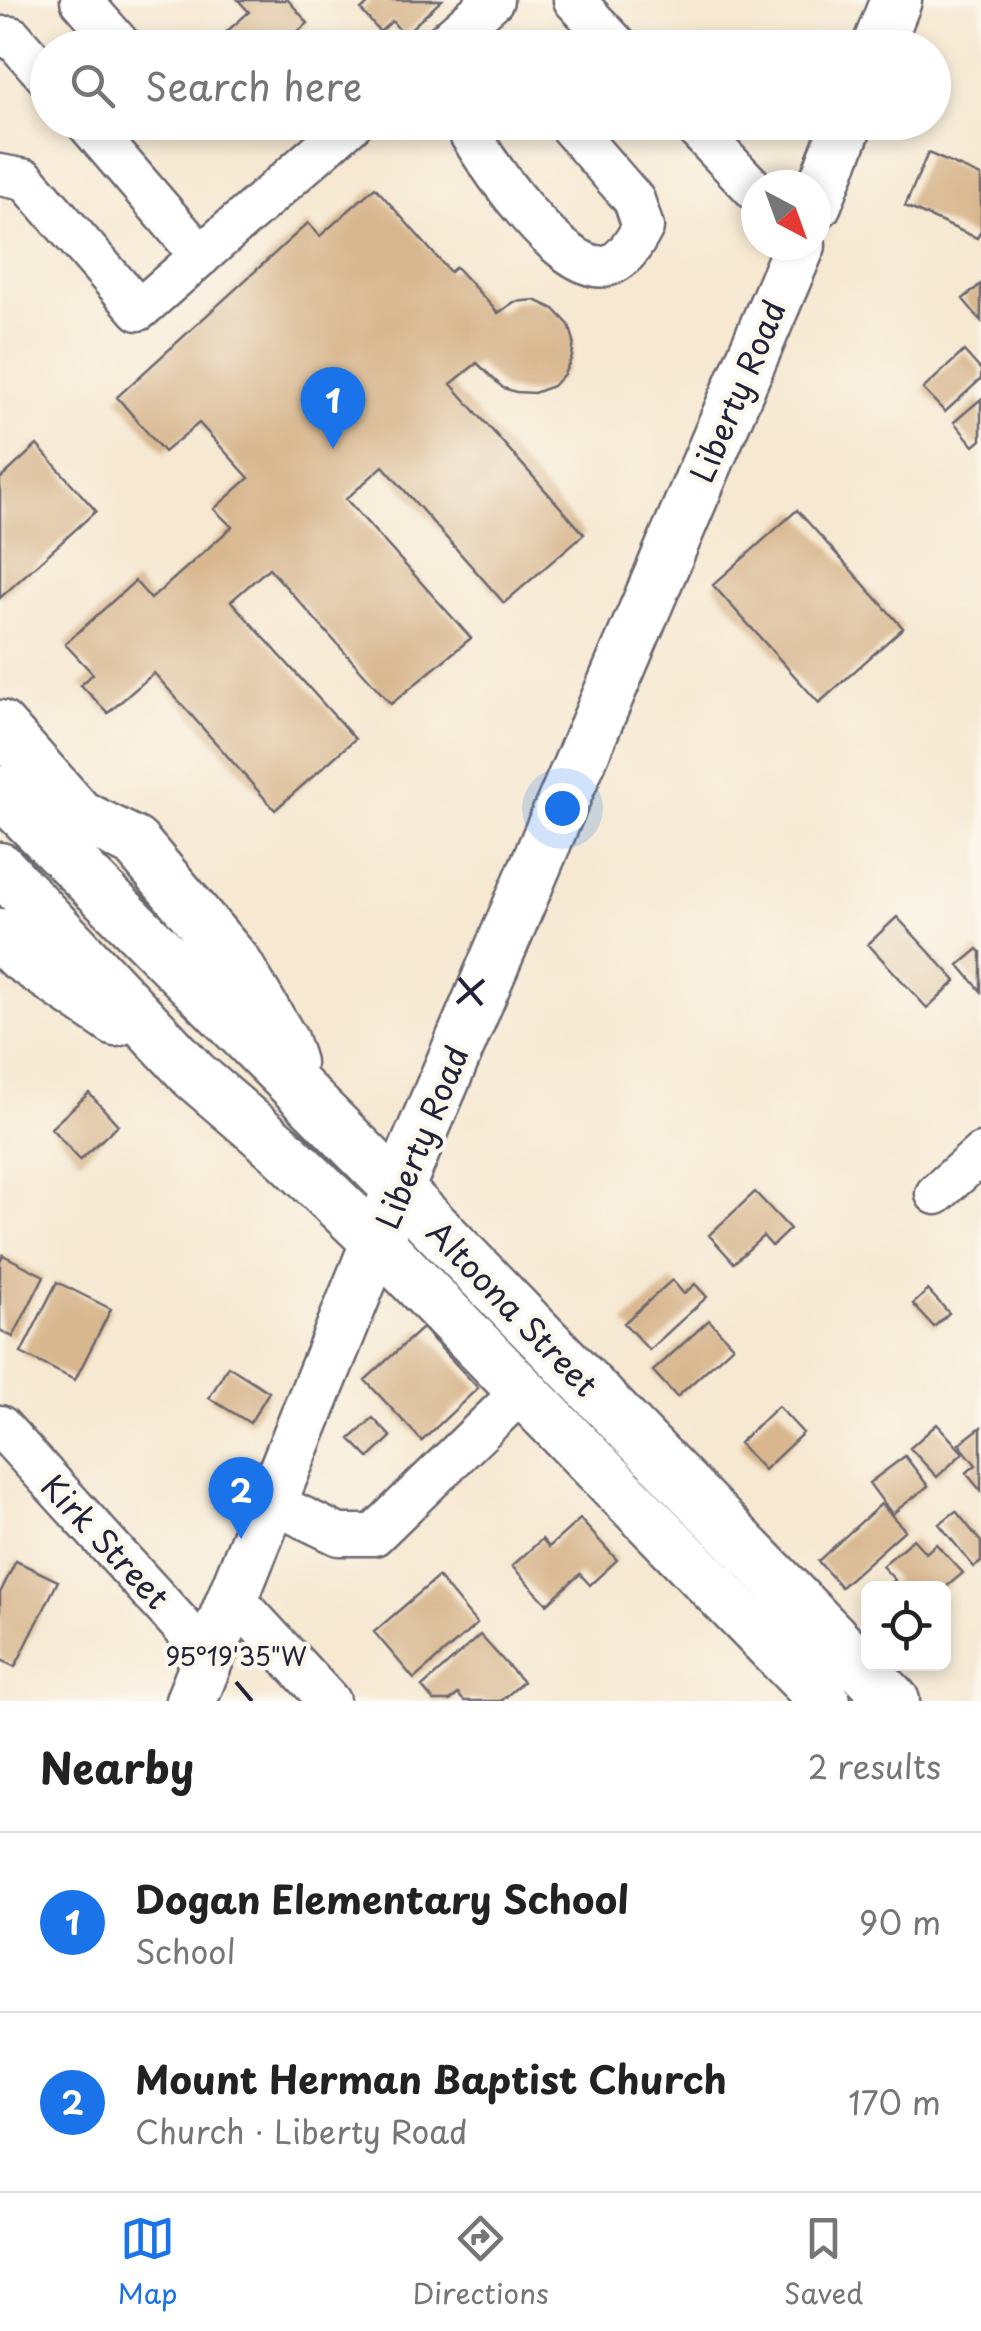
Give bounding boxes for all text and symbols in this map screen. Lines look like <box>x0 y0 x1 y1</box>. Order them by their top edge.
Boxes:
search box <box>30 30 951 140</box>
text: Search here <box>145 57 362 114</box>
icon: search <box>65 58 120 113</box>
north arrow <box>741 170 831 260</box>
street label: Liberty Road <box>677 292 797 490</box>
pin: 1 <box>300 366 366 449</box>
your location <box>537 783 588 834</box>
street label: Liberty Road <box>362 1038 480 1236</box>
street label: Altoona Street <box>416 1209 610 1407</box>
pin: 2 <box>208 1456 274 1539</box>
street label: Kirk Street <box>31 1463 181 1619</box>
map controls <box>861 1581 951 1671</box>
button: locate <box>861 1581 951 1671</box>
text: 95°19'35"W <box>165 1637 307 1675</box>
text: Nearby <box>40 1735 194 1798</box>
text: 2 results <box>808 1742 941 1790</box>
text: Dogan Elementary School <box>135 1870 629 1927</box>
text: 1 <box>65 1898 80 1946</box>
text: 90 m <box>859 1898 941 1946</box>
text: School <box>135 1927 236 1975</box>
text: Mount Herman Baptist Church <box>135 2050 727 2107</box>
text: 2 <box>61 2078 84 2126</box>
text: 170 m <box>848 2078 941 2126</box>
text: Church · Liberty Road <box>135 2107 468 2155</box>
tab: Map <box>118 2211 177 2314</box>
tab: Directions <box>413 2211 549 2314</box>
tab: Saved <box>784 2211 863 2314</box>

